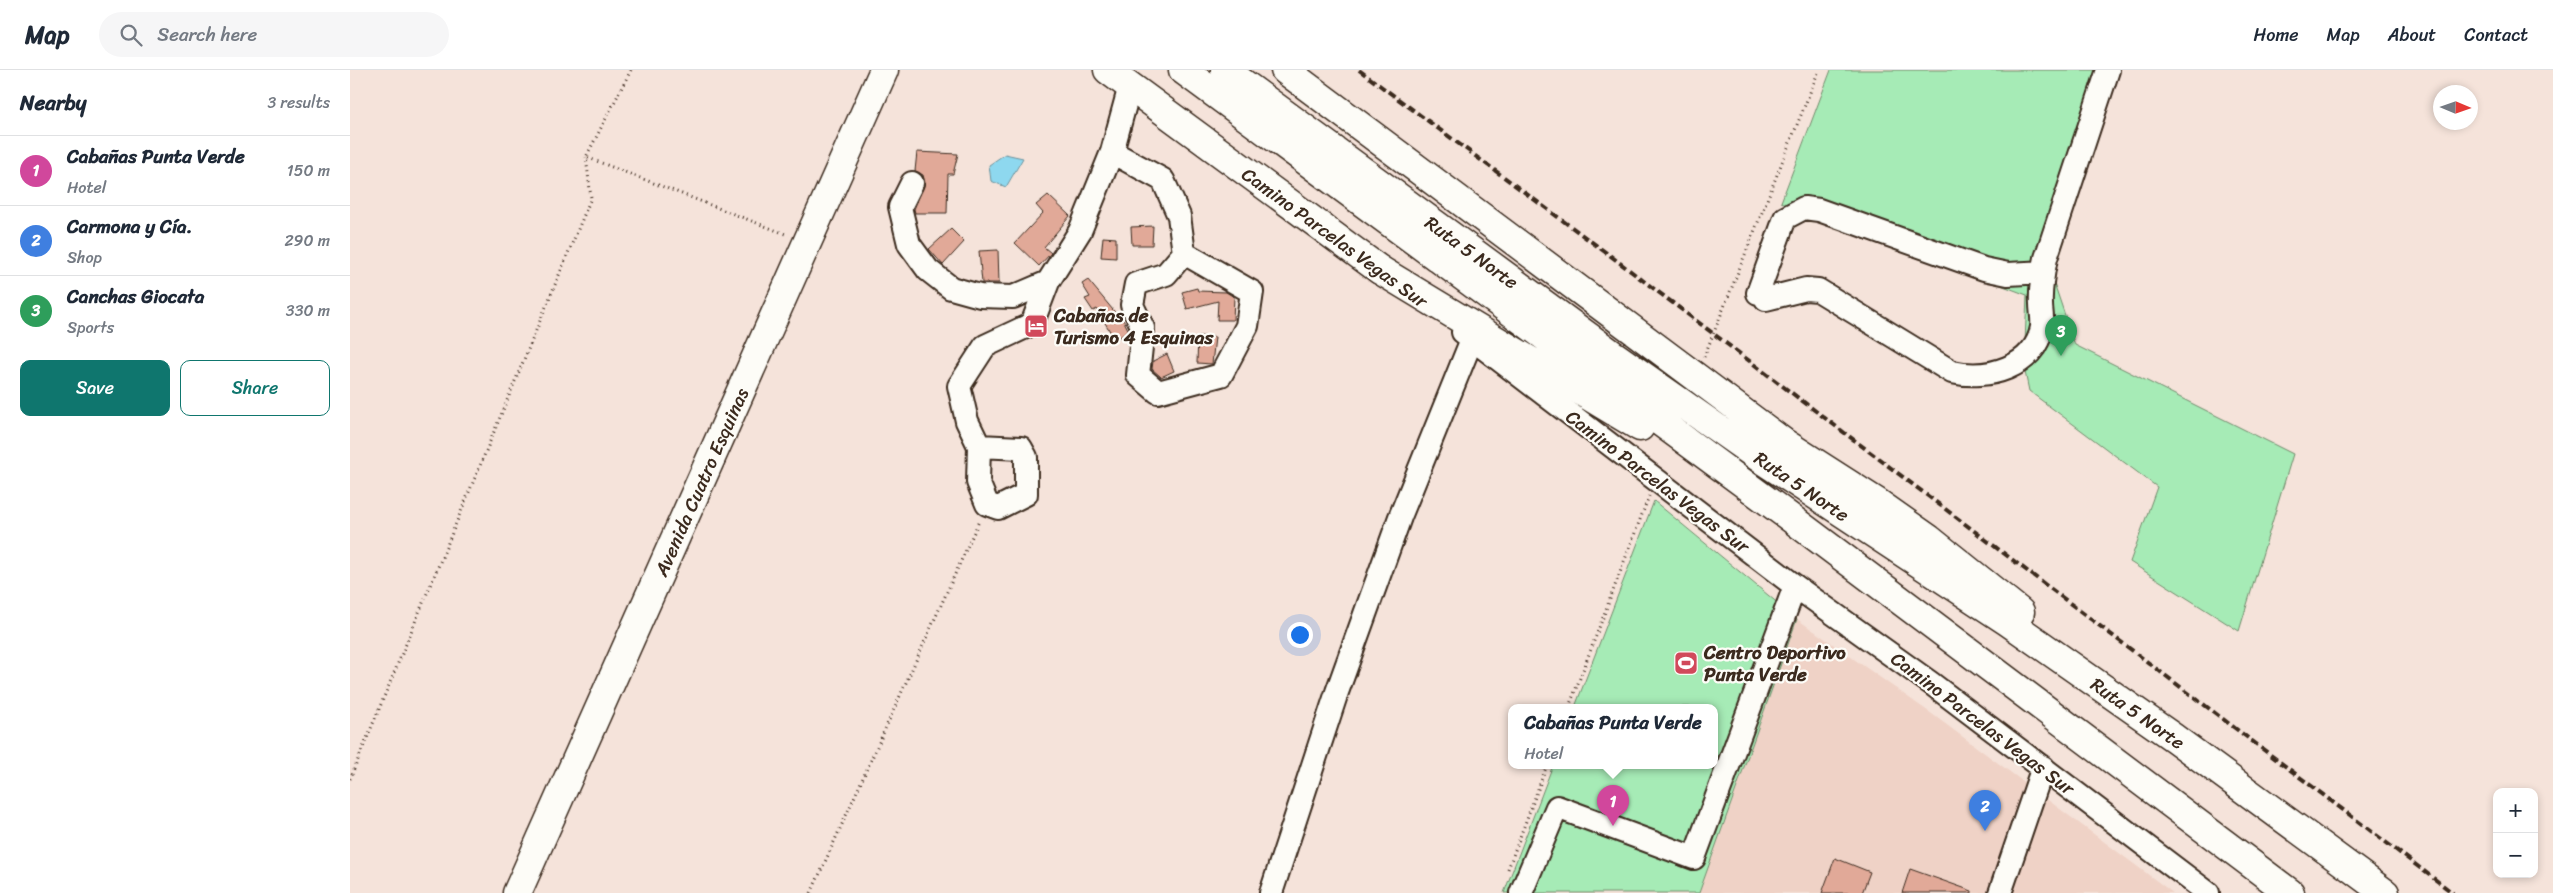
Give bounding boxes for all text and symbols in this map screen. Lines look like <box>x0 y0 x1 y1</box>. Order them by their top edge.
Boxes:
search box <box>99 12 449 57</box>
text: Map <box>25 14 69 56</box>
text: Search here <box>157 18 257 51</box>
text: Home <box>2254 19 2299 51</box>
text: Map <box>2327 19 2360 51</box>
text: About <box>2388 19 2436 51</box>
text: Contact <box>2464 19 2528 51</box>
icon: search <box>117 21 145 49</box>
text: Nearby <box>20 84 86 122</box>
north arrow <box>2433 85 2478 130</box>
text: 3 results <box>267 88 330 117</box>
text: Cabañas Punta Verde <box>67 140 245 173</box>
text: 1 <box>33 156 39 185</box>
text: 150 m <box>287 156 330 185</box>
street label: Camino Parcelas Vegas Sur <box>1234 158 1436 317</box>
text: Hotel <box>67 173 106 202</box>
street label: Ruta 5 Norte <box>1418 207 1526 298</box>
text: Carmona y Cía. <box>67 210 192 243</box>
text: 2 <box>31 226 41 255</box>
text: 290 m <box>284 226 330 255</box>
text: Shop <box>67 243 102 272</box>
text: Canchas Giocata <box>67 280 204 313</box>
text: 3 <box>32 296 40 325</box>
text: 330 m <box>286 296 330 325</box>
place label: Cabañas de Turismo 4 Esquinas <box>1053 299 1214 354</box>
text: Sports <box>67 313 114 342</box>
hotel icon: Cabañas de Turismo 4 Esquinas <box>1023 313 1049 339</box>
pin: 3 <box>2045 315 2077 356</box>
button: Save <box>20 360 170 416</box>
button: Share <box>180 360 330 416</box>
street label: Avenida Cuatro Esquinas <box>645 382 758 583</box>
street label: Camino Parcelas Vegas Sur <box>1558 401 1758 563</box>
street label: Ruta 5 Norte <box>1747 442 1857 531</box>
your location <box>1287 622 1313 648</box>
place label: Centro Deportivo Punta Verde <box>1703 636 1846 691</box>
street label: Camino Parcelas Vegas Sur <box>1883 643 2083 805</box>
sports icon: Centro Deportivo Punta Verde <box>1673 650 1699 676</box>
street label: Ruta 5 Norte <box>2083 668 2192 758</box>
popup <box>1508 704 1718 769</box>
text: Cabañas Punta Verde <box>1524 706 1702 739</box>
text: Hotel <box>1524 739 1563 768</box>
pin: 1 <box>1597 785 1629 826</box>
map controls <box>2493 788 2538 878</box>
button: + <box>2493 788 2538 833</box>
pin: 2 <box>1969 790 2001 831</box>
button: − <box>2493 833 2538 878</box>

